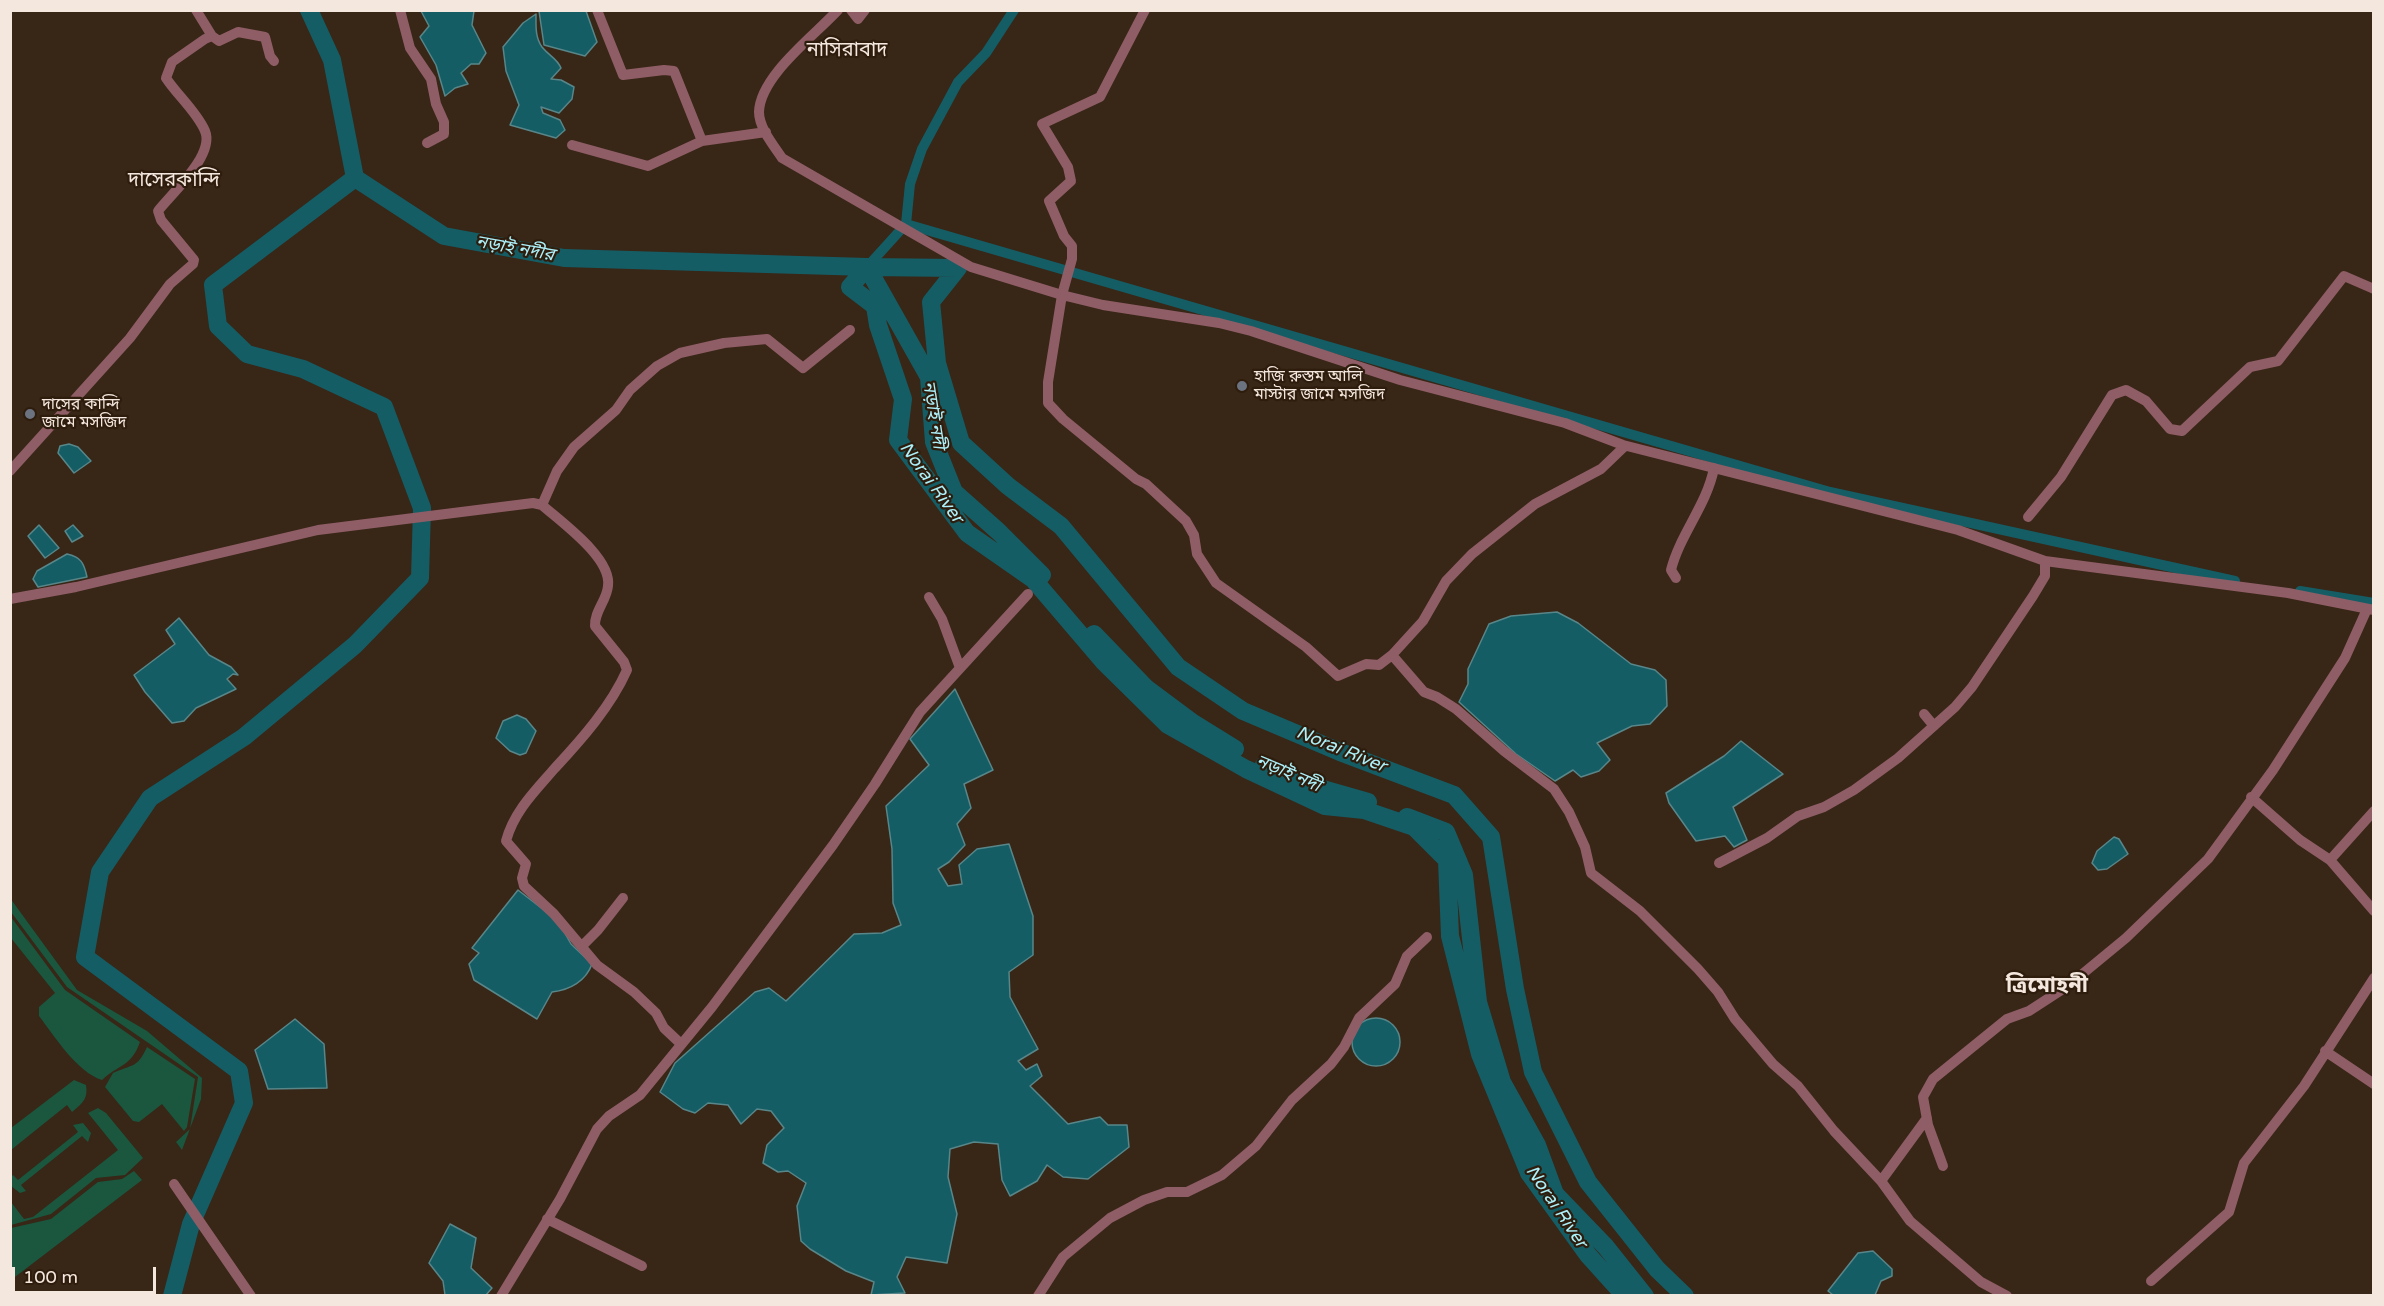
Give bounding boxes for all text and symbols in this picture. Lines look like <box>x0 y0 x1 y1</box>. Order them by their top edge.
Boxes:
district label: নাসিরাবাদ <box>807 39 887 63</box>
district label: দাসেরকান্দি <box>128 169 220 193</box>
water label: নড়াই নদীর <box>474 232 556 266</box>
place label: হাজি রুস্তম আলি মাস্টার জামে মসজিদ <box>1254 367 1385 405</box>
marker: হাজি রুস্তম আলি মাস্টার জামে মসজিদ <box>1235 379 1249 393</box>
water label: নড়াই নদী <box>917 380 949 450</box>
place label: দাসের কান্দি জামে মসজিদ <box>42 395 126 433</box>
marker: দাসের কান্দি জামে মসজিদ <box>23 407 37 421</box>
water label: Norai River <box>894 438 968 528</box>
water label: Norai River <box>1293 722 1389 778</box>
water label: নড়াই নদী <box>1252 751 1324 797</box>
district label: ত্রিমোহনী <box>2006 973 2088 999</box>
water label: Norai River <box>1520 1162 1592 1252</box>
scale bar <box>15 1255 159 1293</box>
text: 100 m <box>23 1266 78 1288</box>

